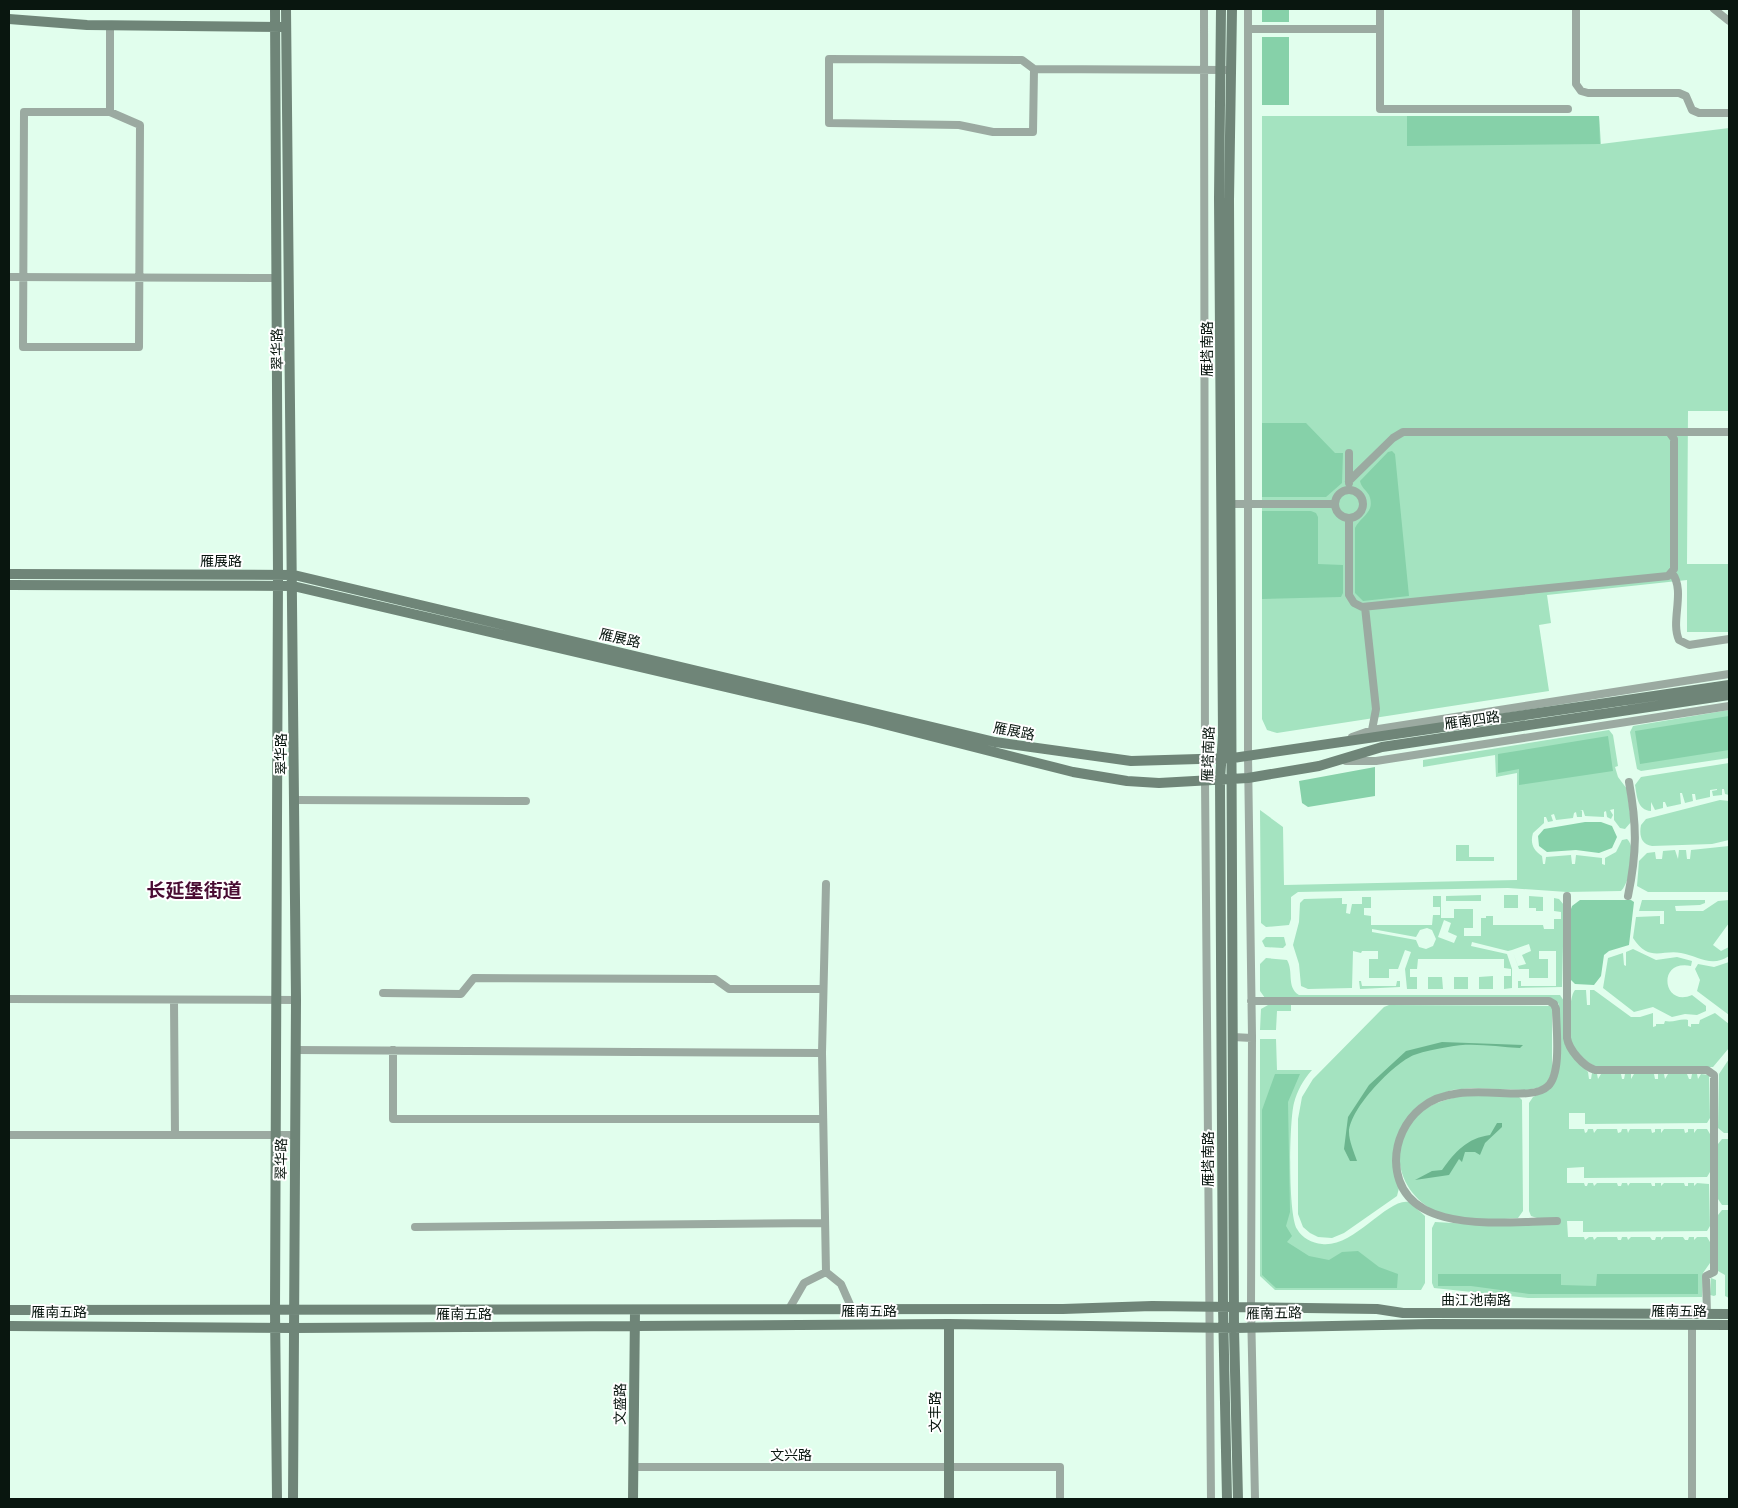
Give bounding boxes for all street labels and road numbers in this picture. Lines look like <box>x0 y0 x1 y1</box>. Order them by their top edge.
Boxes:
street label: 雁塔南路 <box>1198 321 1216 377</box>
street label: 翠华路 <box>268 328 286 370</box>
street label: 雁展路 <box>200 552 242 570</box>
street label: 雁展路 <box>598 625 642 651</box>
street label: 雁南四路 <box>1443 707 1501 733</box>
street label: 雁展路 <box>992 718 1036 744</box>
street label: 雁塔南路 <box>1198 726 1218 782</box>
street label: 翠华路 <box>272 733 290 775</box>
street label: 雁塔南路 <box>1199 1131 1217 1187</box>
street label: 翠华路 <box>272 1138 290 1180</box>
street label: 曲江池南路 <box>1441 1291 1511 1309</box>
street label: 雁南五路 <box>841 1302 897 1320</box>
street label: 雁南五路 <box>1651 1302 1707 1320</box>
street label: 雁南五路 <box>31 1303 87 1321</box>
street label: 雁南五路 <box>1246 1304 1302 1322</box>
street label: 雁南五路 <box>436 1305 492 1323</box>
street label: 文盛路 <box>611 1383 629 1425</box>
street label: 文丰路 <box>926 1391 944 1433</box>
street label: 文兴路 <box>770 1446 812 1464</box>

